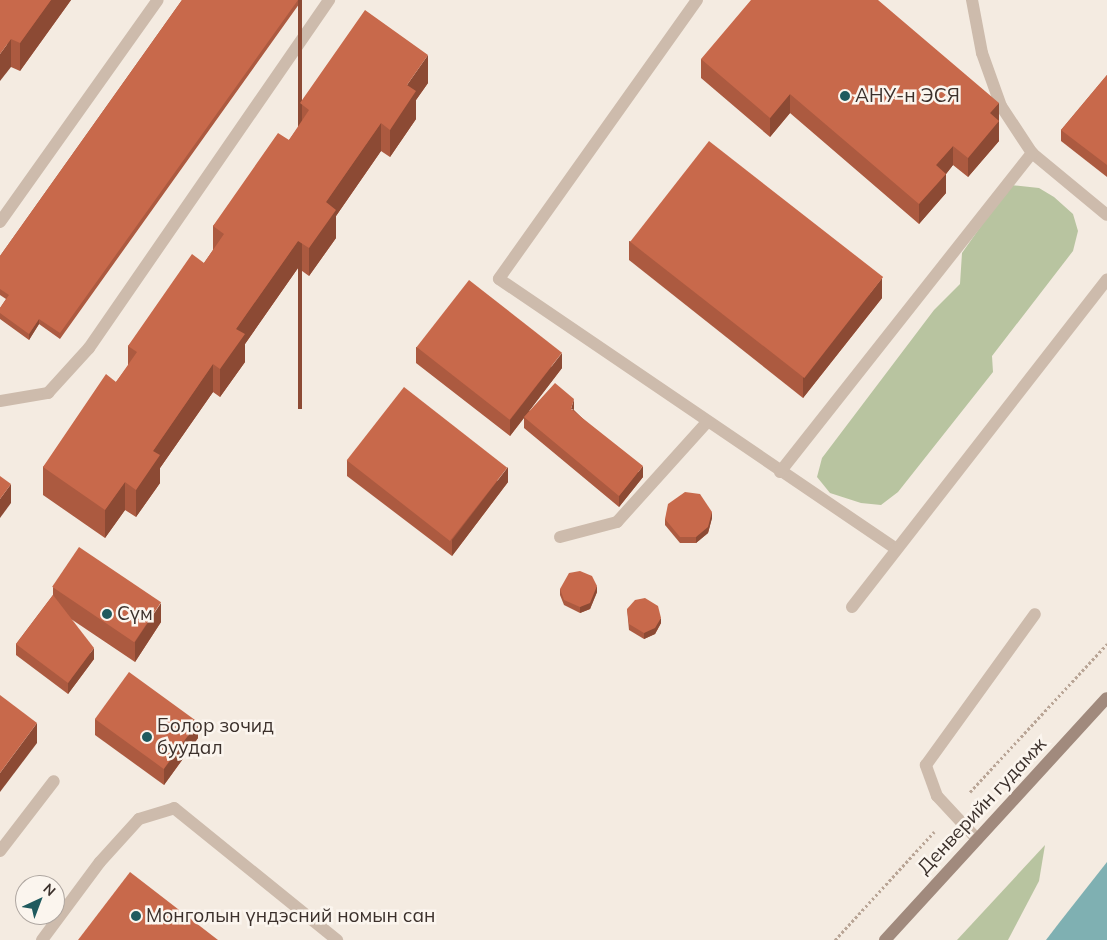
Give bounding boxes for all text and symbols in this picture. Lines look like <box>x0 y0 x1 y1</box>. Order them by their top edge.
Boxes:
place label: АНУ-н ЭСЯ <box>855 85 960 107</box>
marker: АНУ-н ЭСЯ <box>839 90 851 102</box>
place label: Сүм <box>117 603 153 625</box>
marker: Сүм <box>101 608 113 620</box>
place label: Болор зочид буудал <box>157 715 274 759</box>
marker: Болор зочид буудал <box>141 731 153 743</box>
street label: Денверийн гудамж <box>913 733 1051 879</box>
north arrow <box>15 875 65 925</box>
text: N <box>40 880 60 900</box>
place label: Монголын үндэсний номын сан <box>146 905 435 927</box>
marker: Монголын үндэсний номын сан <box>130 910 142 922</box>

